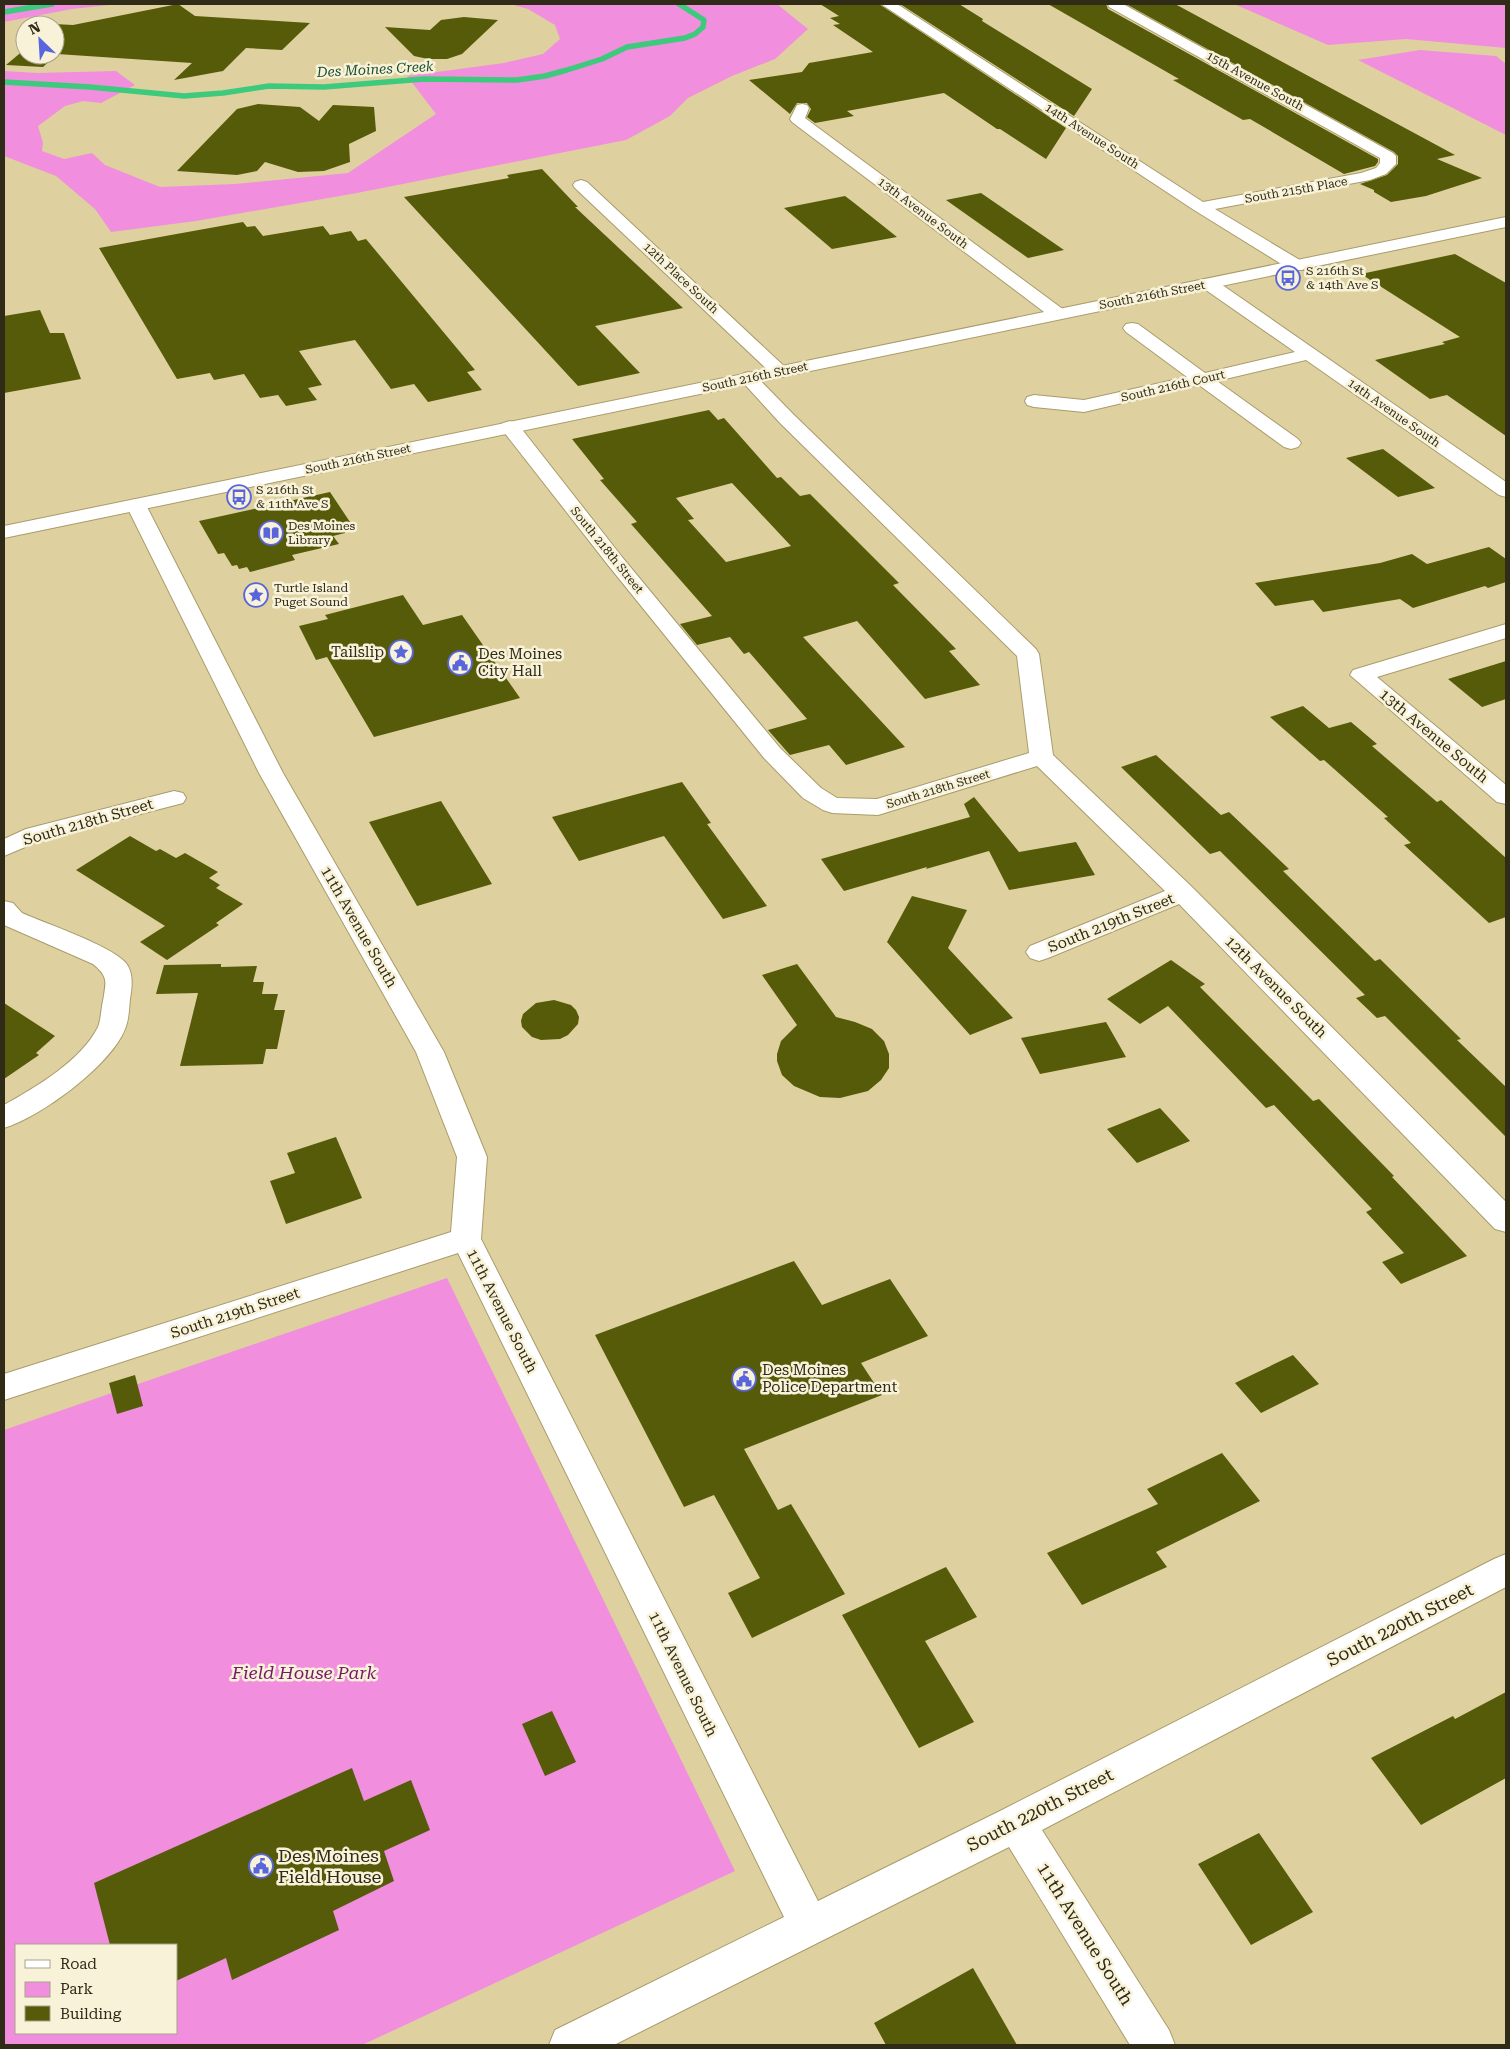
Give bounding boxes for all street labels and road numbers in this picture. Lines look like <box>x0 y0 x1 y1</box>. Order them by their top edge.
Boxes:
street label: 15th Avenue South <box>1204 48 1306 114</box>
street label: 14th Avenue South <box>1042 100 1142 172</box>
street label: 13th Avenue South <box>875 174 971 252</box>
street label: South 215th Place <box>1243 174 1349 206</box>
street label: 12th Place South <box>641 240 722 317</box>
street label: South 216th Street <box>1098 278 1207 312</box>
street label: South 216th Street <box>701 359 810 395</box>
street label: South 216th Court <box>1120 367 1227 405</box>
street label: 14th Avenue South <box>1345 376 1443 450</box>
street label: South 216th Street <box>304 441 413 477</box>
street label: South 218th Street <box>568 504 647 597</box>
street label: 13th Avenue South <box>1376 685 1492 787</box>
street label: South 218th Street <box>884 766 992 811</box>
street label: South 218th Street <box>21 795 156 849</box>
street label: 11th Avenue South <box>317 863 401 991</box>
street label: South 219th Street <box>1045 889 1177 957</box>
street label: 12th Avenue South <box>1221 932 1331 1042</box>
street label: 11th Avenue South <box>463 1246 541 1376</box>
street label: South 219th Street <box>168 1284 302 1342</box>
street label: South 220th Street <box>1323 1578 1477 1671</box>
street label: 11th Avenue South <box>645 1609 721 1740</box>
street label: South 220th Street <box>963 1763 1117 1856</box>
street label: 11th Avenue South <box>1033 1859 1138 2009</box>

